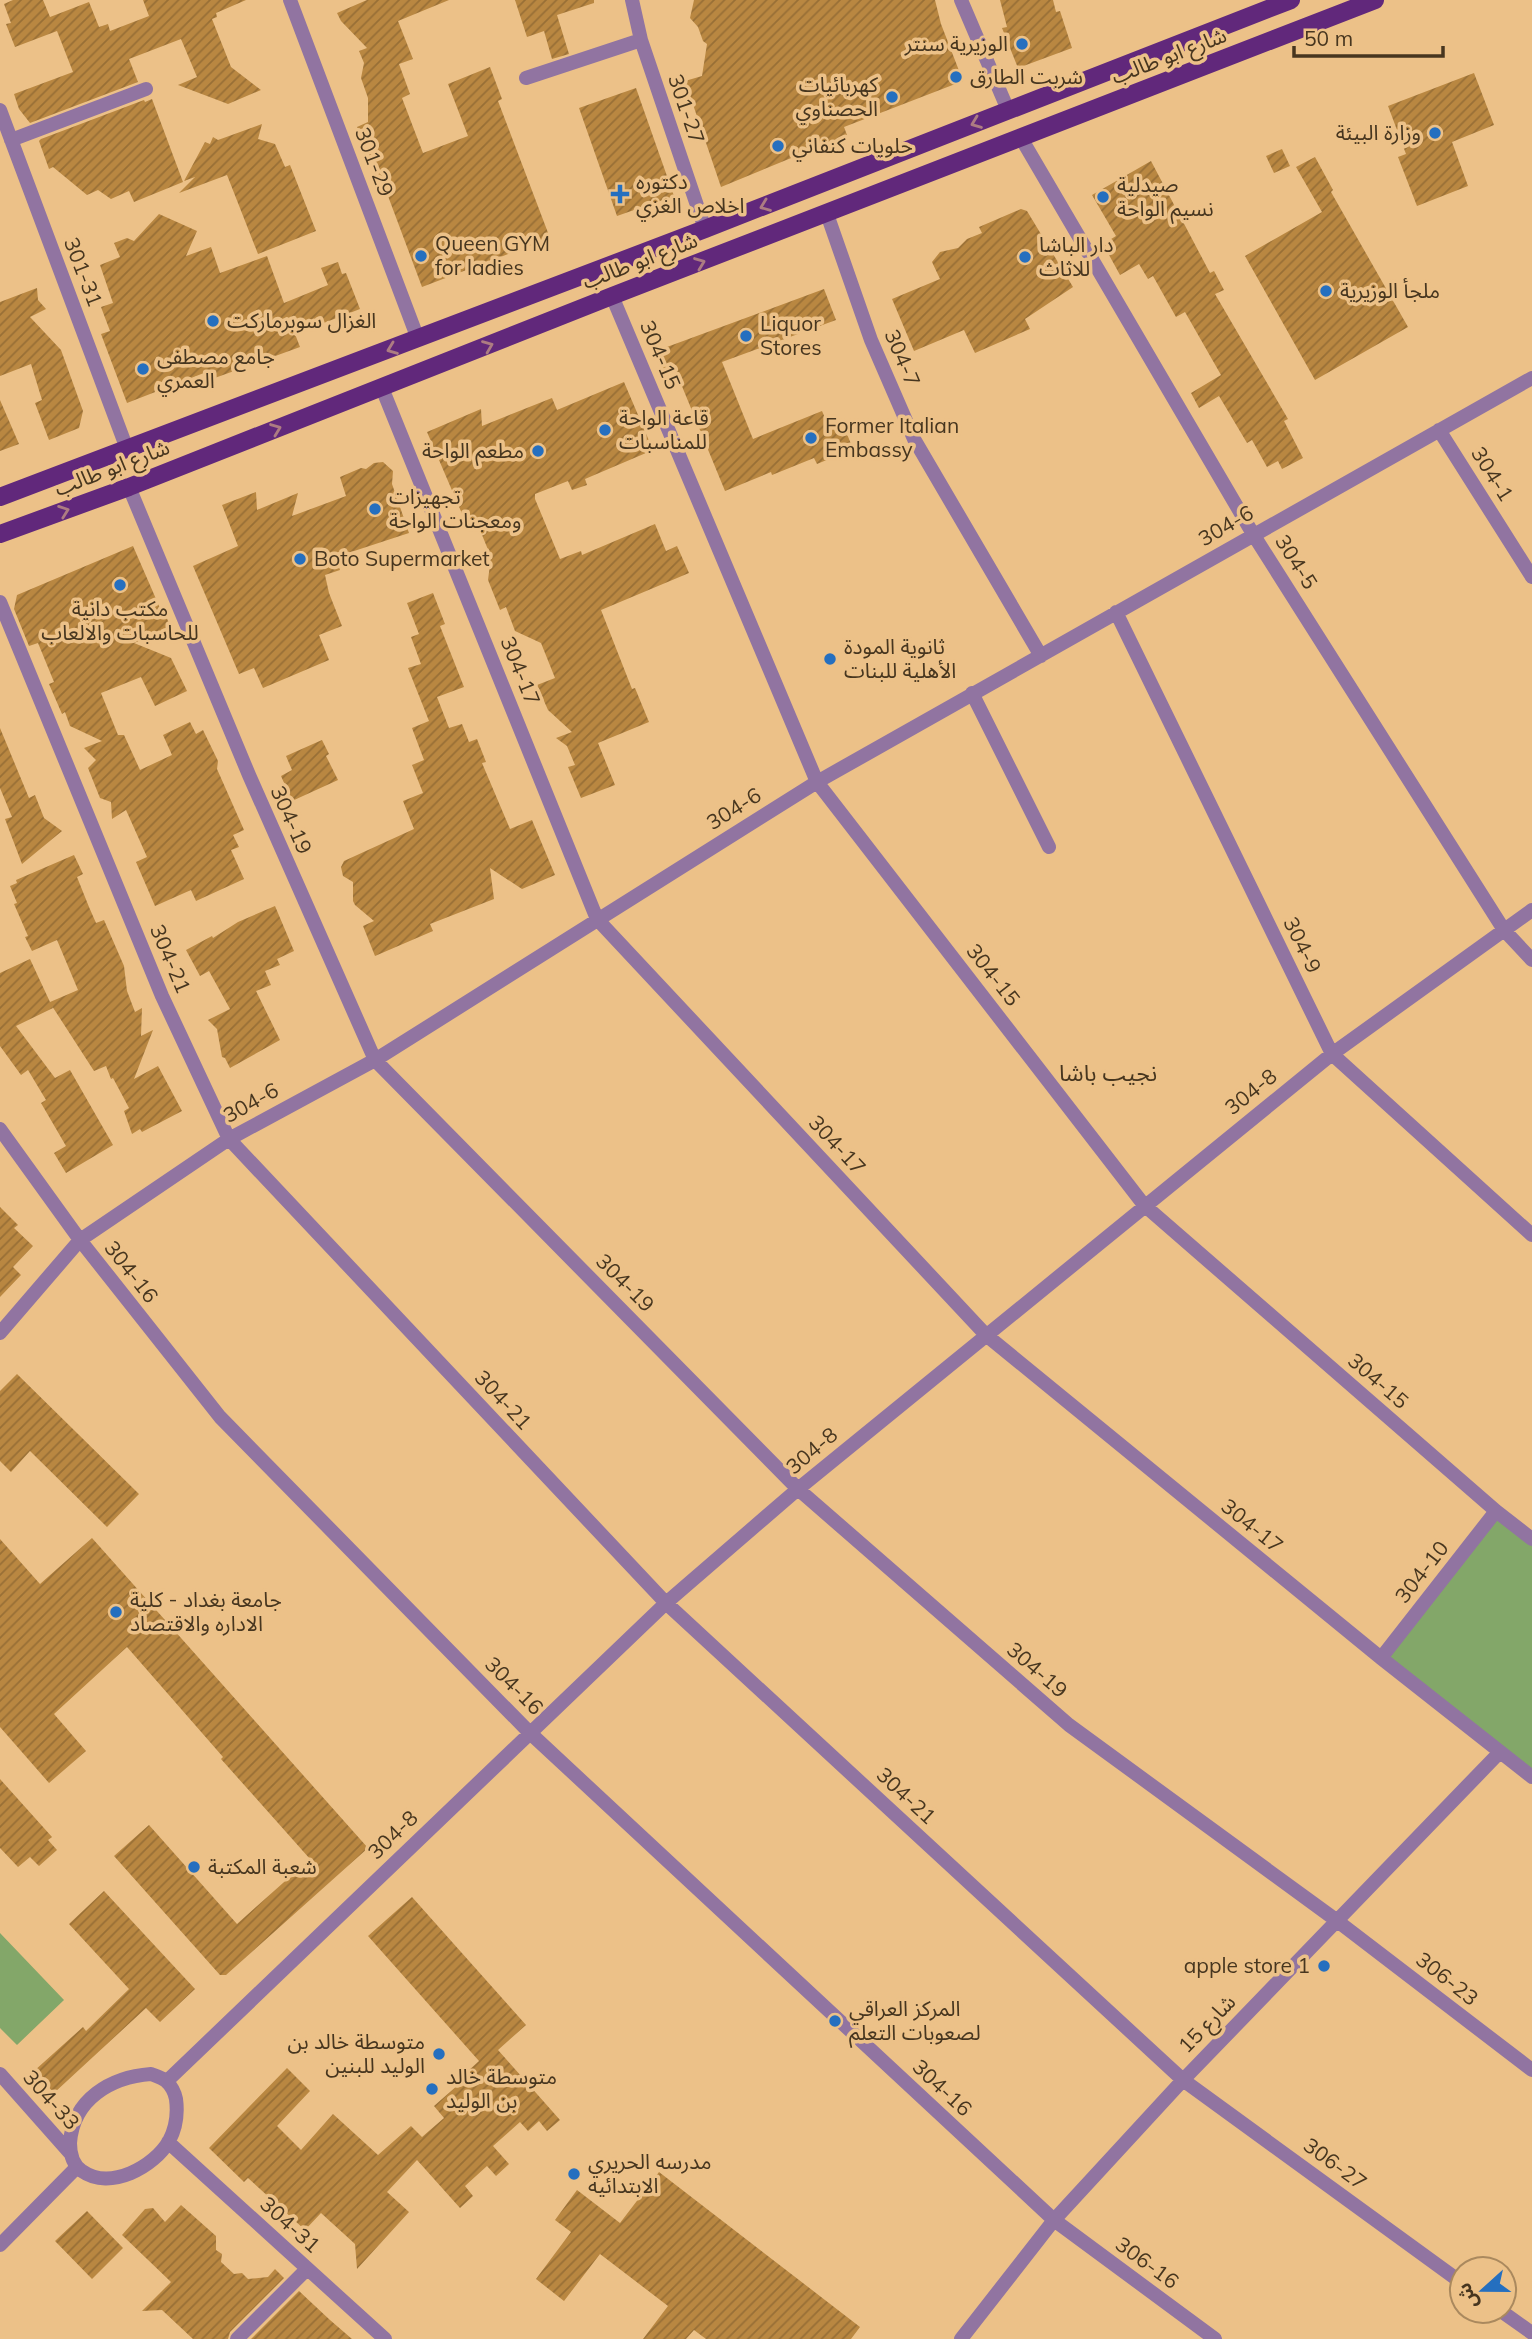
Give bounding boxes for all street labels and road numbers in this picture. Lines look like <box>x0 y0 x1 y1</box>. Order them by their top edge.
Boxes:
street label: شارع ابو طالب <box>1107 21 1231 92</box>
street label: 301-27 <box>663 70 711 147</box>
street label: 301-29 <box>350 123 400 200</box>
street label: شارع ابو طالب <box>578 226 702 297</box>
street label: 301-31 <box>59 233 109 310</box>
street label: 304-15 <box>635 316 687 393</box>
street label: 304-7 <box>879 325 926 390</box>
street label: شارع ابو طالب <box>50 433 174 504</box>
street label: 304-1 <box>1466 441 1520 506</box>
street label: 304-6 <box>1193 499 1258 551</box>
street label: 304-5 <box>1270 529 1324 594</box>
street label: 304-17 <box>495 632 546 709</box>
street label: 304-19 <box>265 781 318 858</box>
street label: 304-6 <box>701 781 766 835</box>
street label: 304-9 <box>1278 912 1328 977</box>
street label: 304-21 <box>145 920 197 997</box>
street label: 304-15 <box>961 938 1026 1011</box>
street label: 304-8 <box>1219 1062 1282 1120</box>
street label: 304-6 <box>218 1076 283 1128</box>
street label: 304-17 <box>804 1109 872 1180</box>
street label: 304-16 <box>99 1235 164 1308</box>
street label: 304-19 <box>591 1248 660 1317</box>
street label: 304-15 <box>1343 1347 1414 1414</box>
street label: 304-21 <box>470 1364 538 1435</box>
street label: 304-8 <box>780 1421 842 1479</box>
street label: 304-17 <box>1216 1492 1289 1558</box>
street label: 304-10 <box>1389 1535 1454 1608</box>
street label: 304-19 <box>1002 1636 1073 1703</box>
street label: 304-16 <box>480 1651 549 1720</box>
street label: 304-21 <box>871 1761 942 1829</box>
street label: 304-8 <box>362 1804 423 1864</box>
street label: 306-23 <box>1411 1946 1484 2011</box>
street label: شارع 15 <box>1172 1989 1243 2060</box>
street label: 304-16 <box>907 2053 978 2121</box>
street label: 304-33 <box>18 2064 85 2135</box>
street label: 306-27 <box>1299 2132 1372 2195</box>
street label: 304-31 <box>255 2191 326 2258</box>
street label: 306-16 <box>1111 2231 1184 2294</box>

